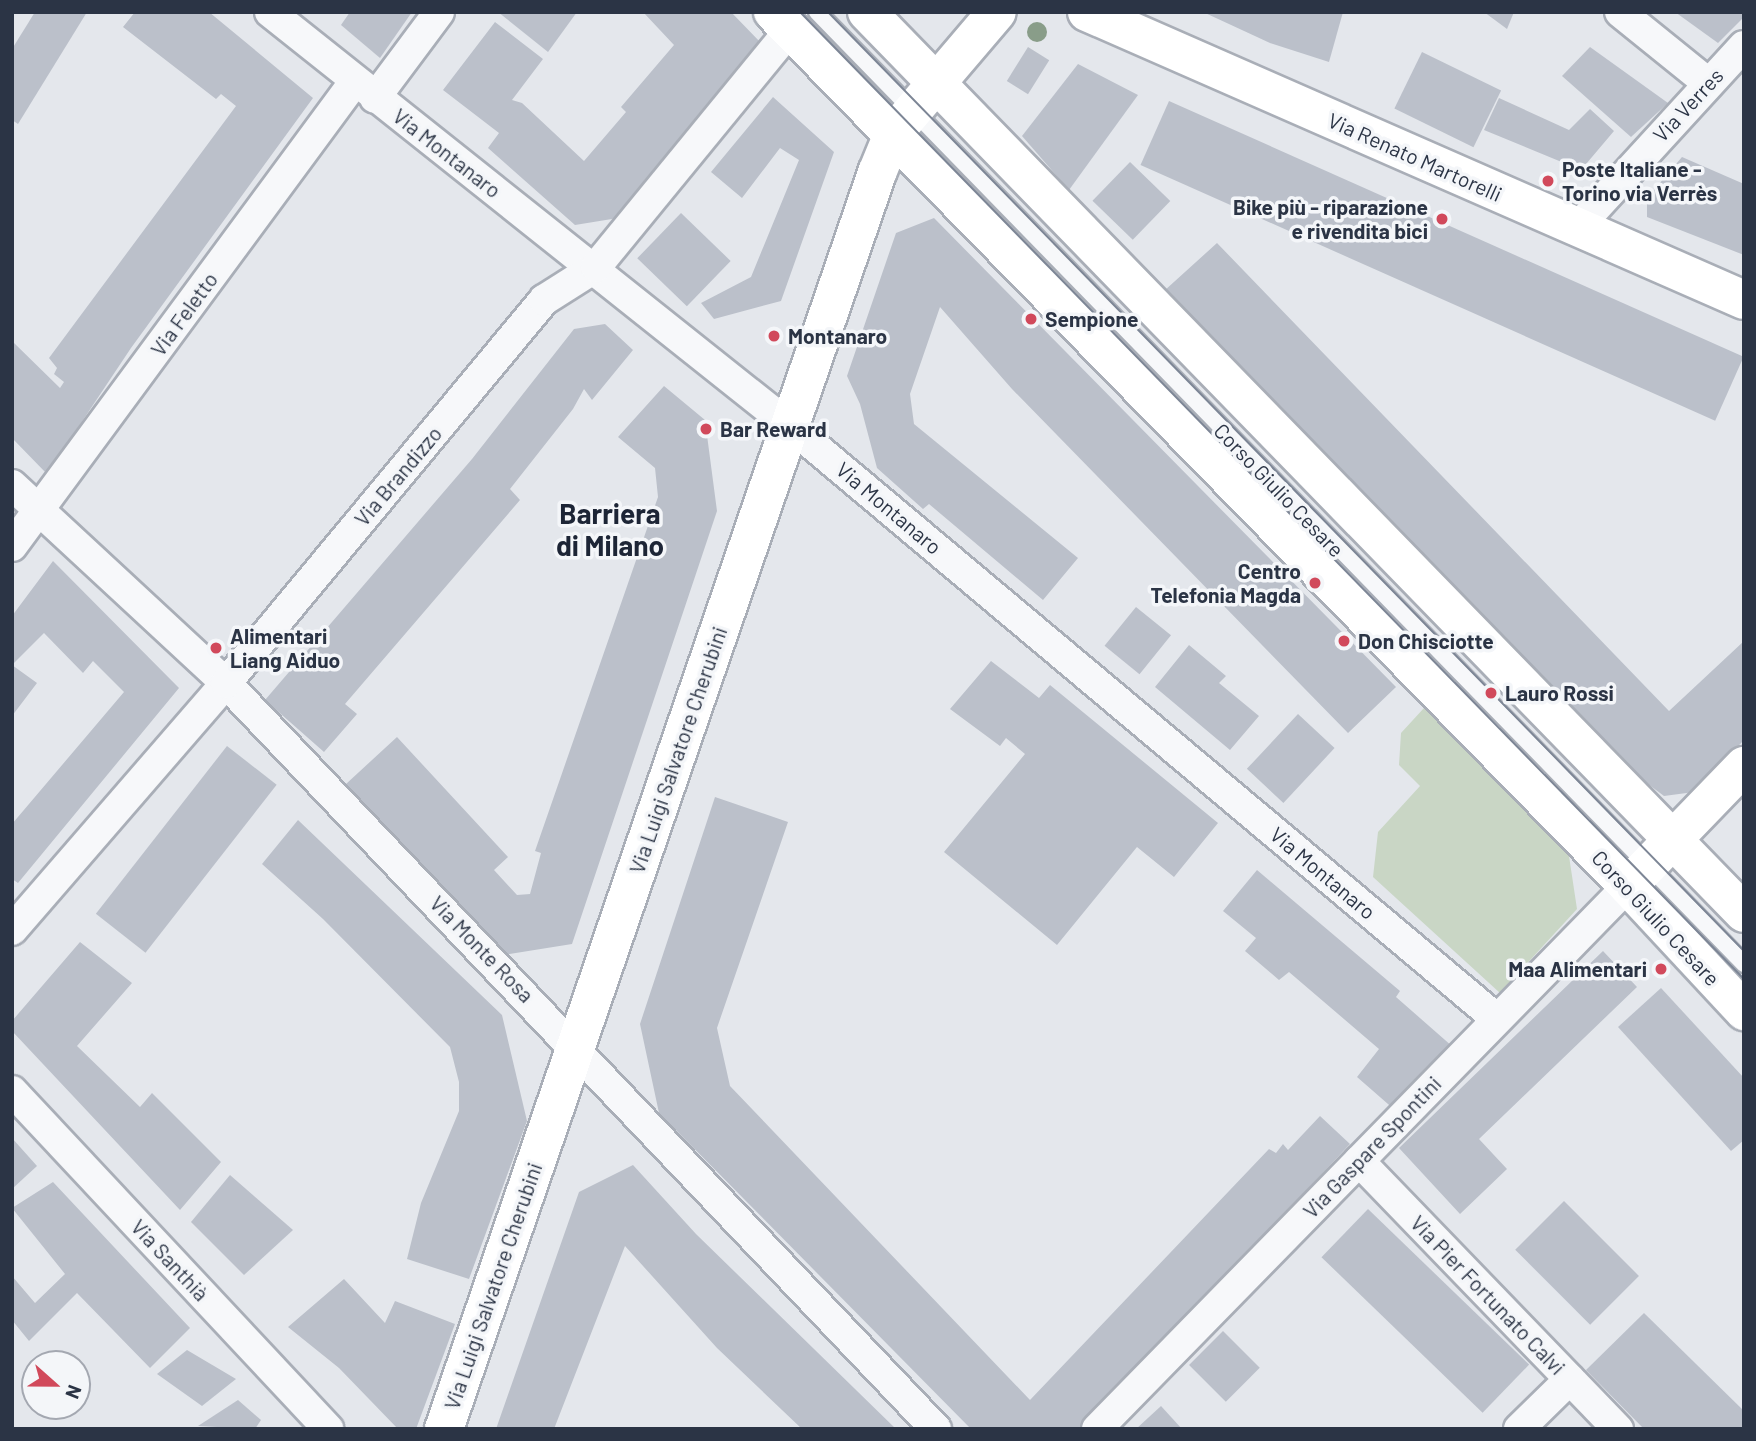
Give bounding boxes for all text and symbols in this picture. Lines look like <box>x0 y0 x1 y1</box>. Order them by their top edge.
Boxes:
street label: Via Verres <box>1648 63 1728 147</box>
street label: Via Montanaro <box>388 103 506 203</box>
street label: Via Renato Martorelli <box>1324 107 1506 207</box>
place label: Poste Italiane - Torino via Verrès <box>1562 156 1717 206</box>
marker: Poste Italiane - Torino via Verrès <box>1540 173 1556 189</box>
place label: Bike più - riparazione e rivendita bici <box>1233 194 1428 244</box>
marker: Bike più - riparazione e rivendita bici <box>1434 211 1450 227</box>
street label: Via Feletto <box>145 267 223 361</box>
place label: Sempione <box>1045 306 1138 332</box>
marker: Sempione <box>1023 311 1039 327</box>
place label: Montanaro <box>788 323 887 349</box>
marker: Montanaro <box>766 328 782 344</box>
place label: Bar Reward <box>720 416 827 442</box>
street label: Corso Giulio Cesare <box>1209 418 1349 562</box>
street label: Via Brandizzo <box>349 421 447 531</box>
marker: Bar Reward <box>698 421 714 437</box>
street label: Via Montanaro <box>831 457 947 559</box>
district label: Barriera di Milano <box>556 496 664 562</box>
place label: Centro Telefonia Magda <box>1151 558 1301 608</box>
marker: Centro Telefonia Magda <box>1307 575 1323 591</box>
place label: Alimentari Liang Aiduo <box>230 623 340 673</box>
street label: Via Luigi Salvatore Cherubini <box>624 623 732 877</box>
place label: Don Chisciotte <box>1358 628 1494 654</box>
marker: Don Chisciotte <box>1336 633 1352 649</box>
marker: Alimentari Liang Aiduo <box>208 640 224 656</box>
place label: Lauro Rossi <box>1505 680 1614 706</box>
marker: Lauro Rossi <box>1483 685 1499 701</box>
street label: Via Montanaro <box>1265 822 1381 924</box>
street label: Corso Giulio Cesare <box>1587 845 1725 991</box>
street label: Via Monte Rosa <box>425 891 539 1007</box>
place label: Maa Alimentari <box>1508 956 1647 982</box>
marker: Maa Alimentari <box>1653 961 1669 977</box>
street label: Via Gaspare Spontini <box>1298 1071 1446 1223</box>
street label: Via Luigi Salvatore Cherubini <box>439 1159 547 1413</box>
street label: Via Pier Fortunato Calvi <box>1406 1210 1570 1380</box>
street label: Via Santhià <box>126 1214 214 1306</box>
north arrow <box>21 1350 91 1420</box>
text: N <box>61 1382 87 1402</box>

